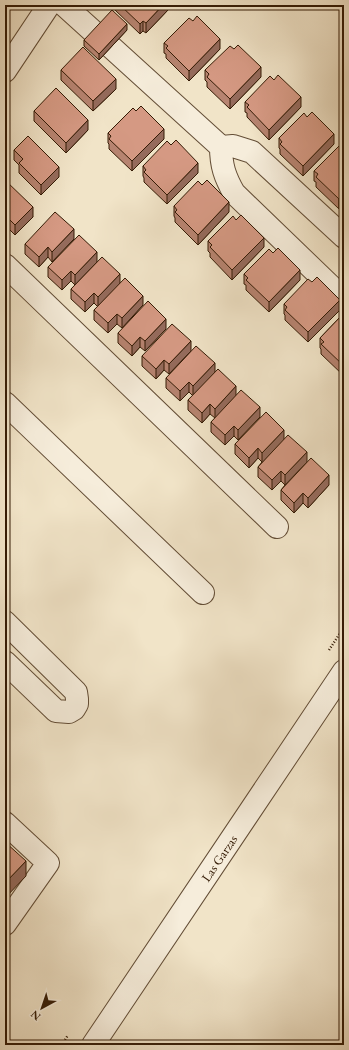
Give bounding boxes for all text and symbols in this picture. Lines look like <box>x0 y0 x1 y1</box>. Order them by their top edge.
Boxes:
street label: Las Garzas <box>198 832 241 885</box>
north arrow <box>22 988 62 1028</box>
text: N <box>28 1007 43 1024</box>

